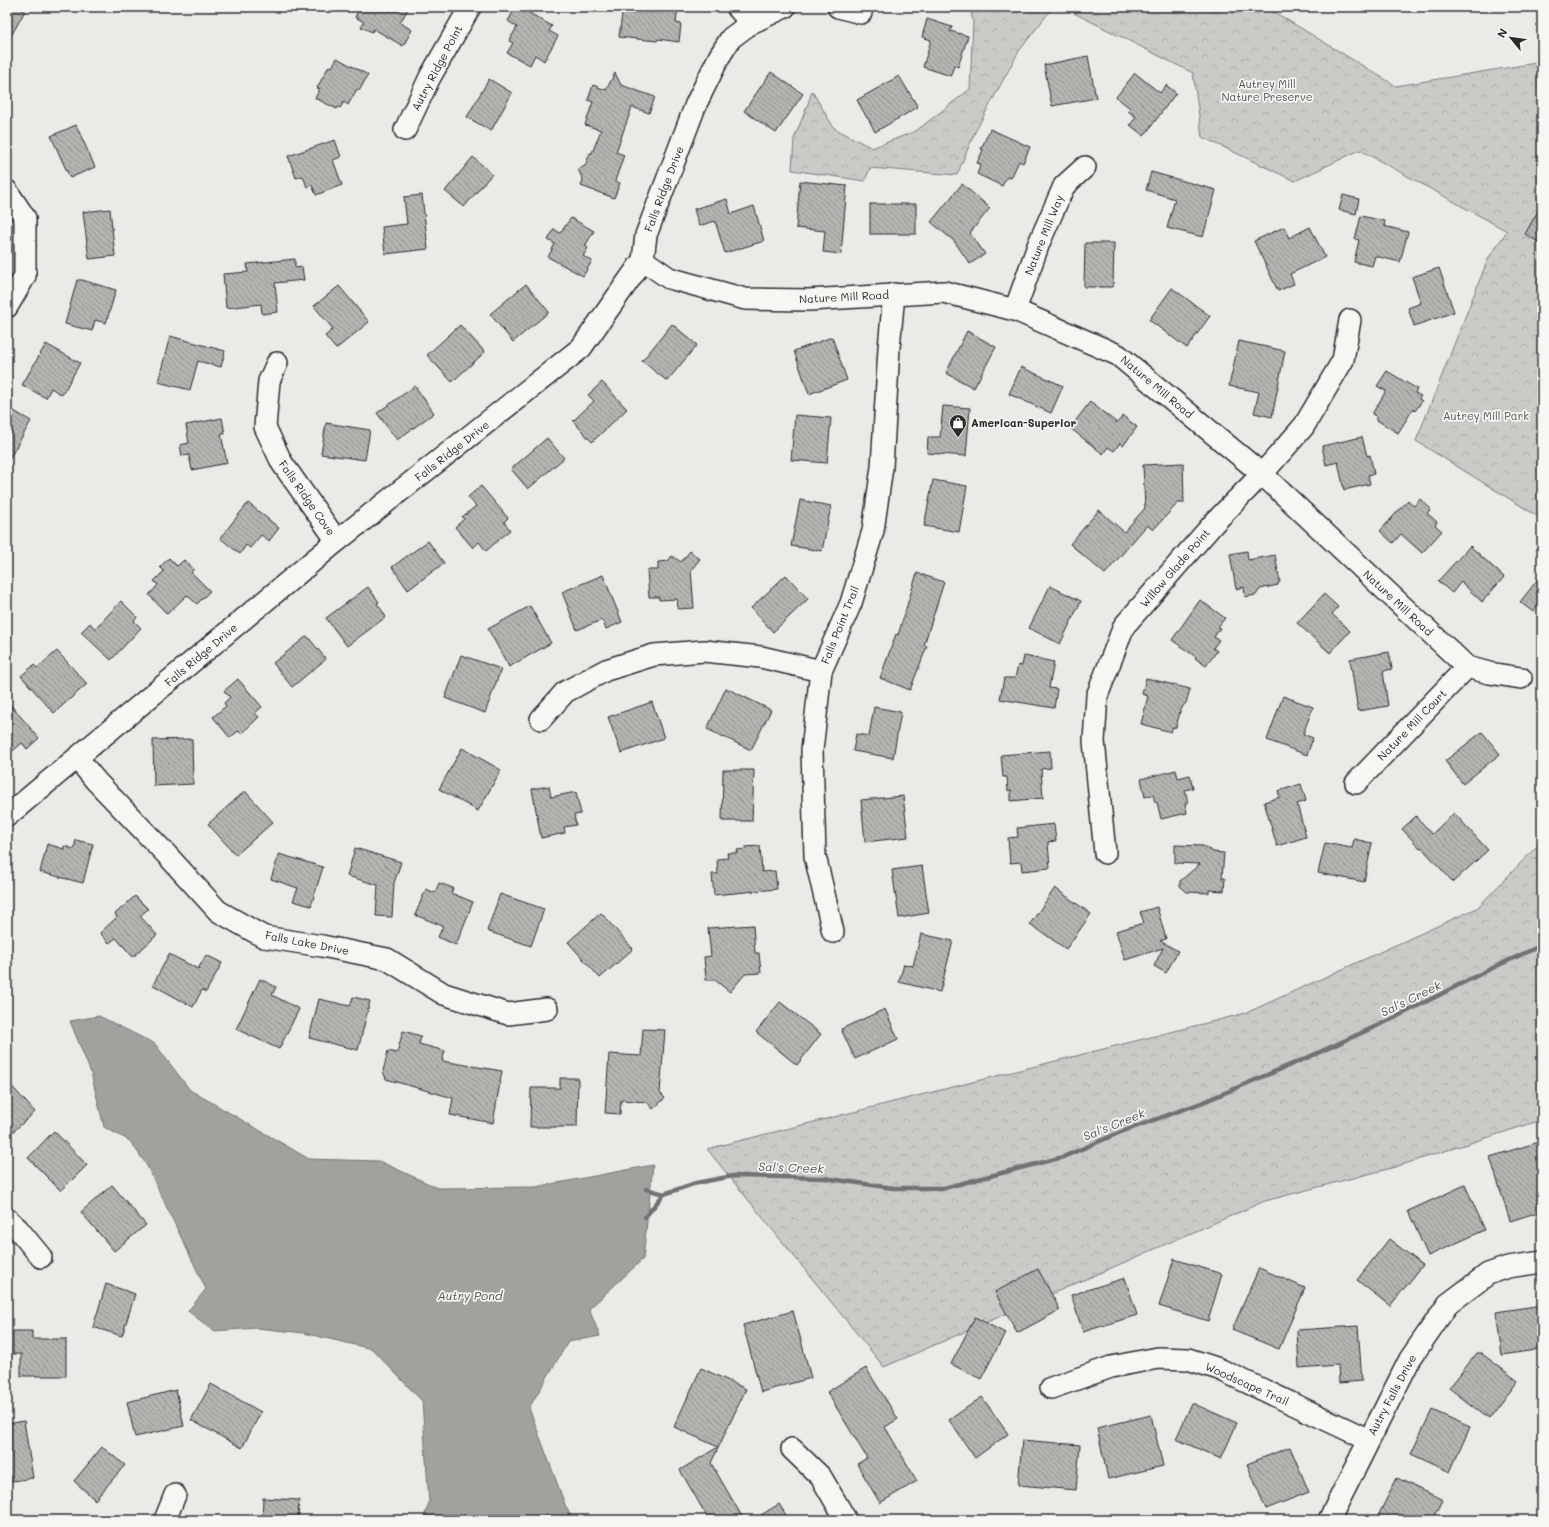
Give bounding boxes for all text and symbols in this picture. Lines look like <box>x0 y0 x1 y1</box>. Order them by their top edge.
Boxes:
north arrow <box>1491 18 1531 58</box>
street label: Autry Ridge Point <box>408 22 466 113</box>
text: N <box>1493 26 1510 40</box>
park label: Autrey Mill Nature Preserve <box>1221 76 1313 104</box>
street label: Falls Ridge Drive <box>640 144 687 234</box>
street label: Nature Mill Way <box>1021 192 1067 277</box>
street label: Nature Mill Road <box>799 287 889 306</box>
street label: Nature Mill Road <box>1118 352 1197 421</box>
park label: Autrey Mill Park <box>1443 408 1529 423</box>
shop icon: American-Superior <box>948 413 968 438</box>
place label: American-Superior <box>971 415 1076 430</box>
street label: Falls Ridge Drive <box>411 417 492 484</box>
street label: Falls Ridge Cove <box>276 457 339 538</box>
street label: Willow Glade Point <box>1136 525 1213 610</box>
street label: Nature Mill Road <box>1360 566 1436 639</box>
street label: Falls Point Trail <box>817 583 862 666</box>
street label: Falls Ridge Drive <box>161 620 240 689</box>
street label: Nature Mill Court <box>1374 686 1450 764</box>
street label: Falls Lake Drive <box>264 927 351 958</box>
water label: Sal's Creek <box>1378 976 1444 1020</box>
water label: Sal's Creek <box>1080 1104 1148 1144</box>
water label: Sal's Creek <box>758 1158 825 1176</box>
water label: Autry Pond <box>438 1287 504 1303</box>
street label: Autry Falls Drive <box>1364 1351 1419 1438</box>
street label: Woodscape Trail <box>1203 1358 1291 1409</box>

